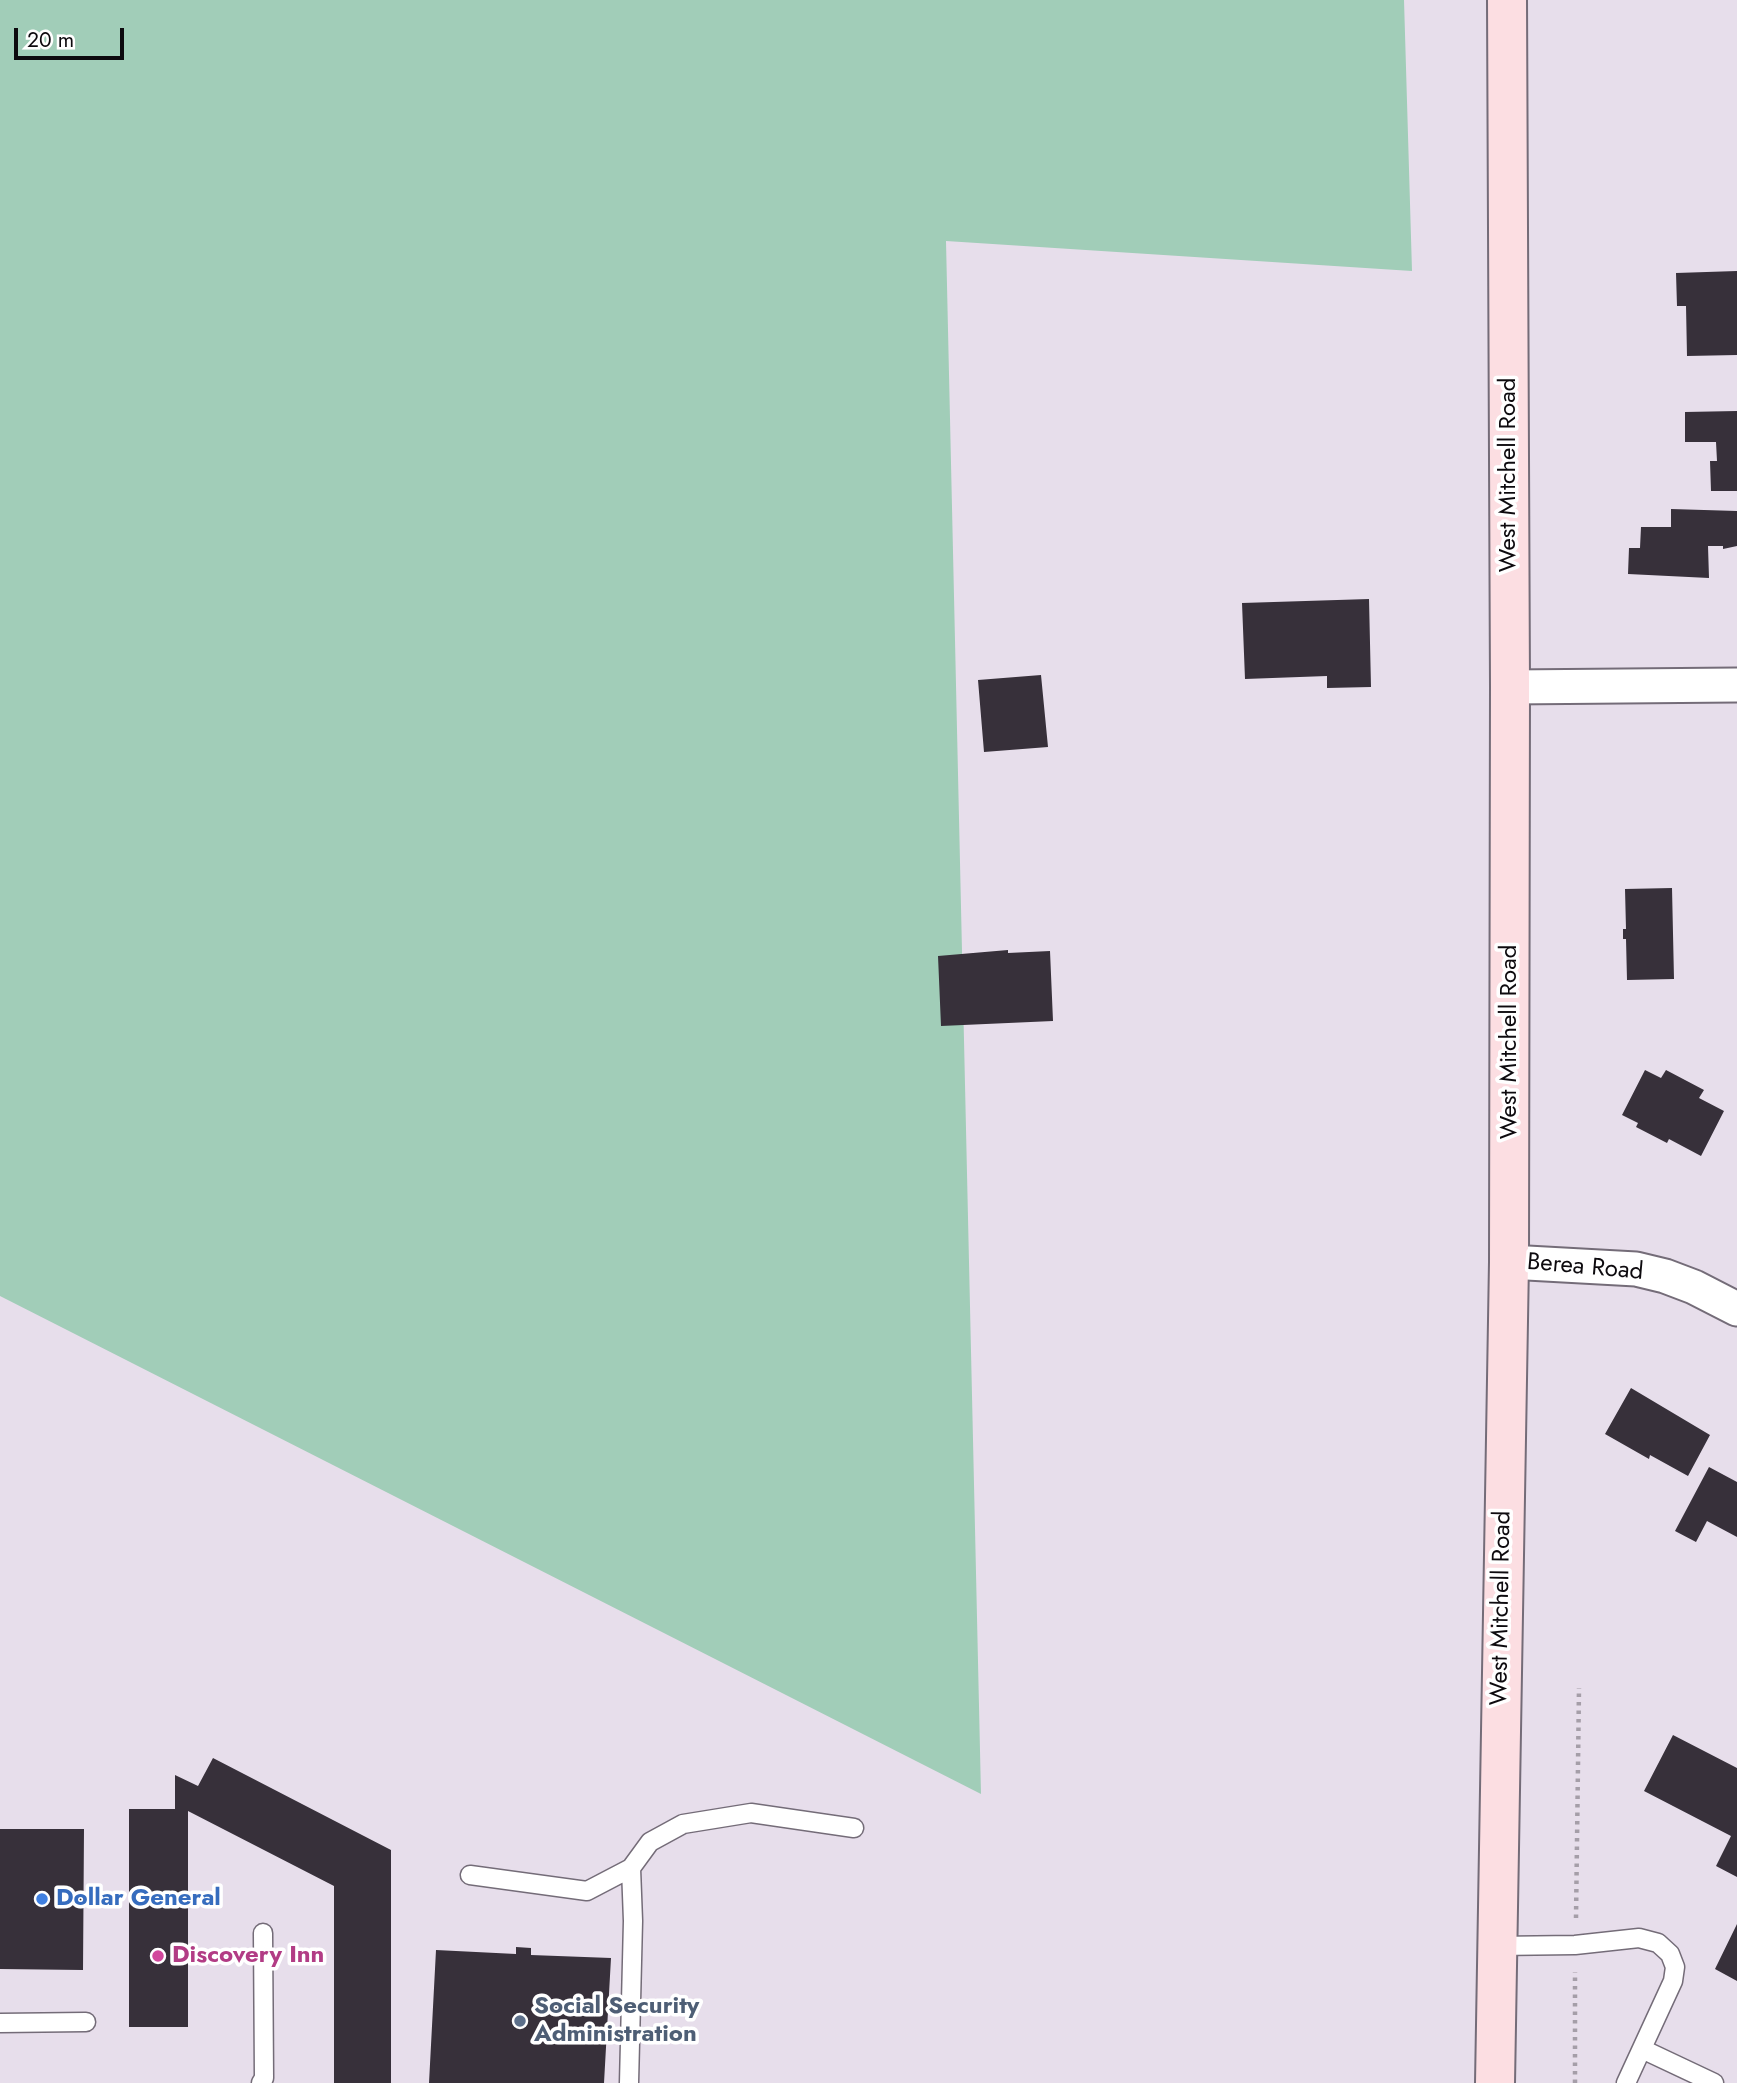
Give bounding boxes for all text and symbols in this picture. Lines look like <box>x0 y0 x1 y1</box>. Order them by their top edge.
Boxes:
scale bar <box>18 14 128 58</box>
text: 20 m <box>27 25 74 55</box>
street label: West Mitchell Road <box>1495 378 1523 572</box>
street label: West Mitchell Road <box>1496 945 1524 1139</box>
street label: Berea Road <box>1526 1249 1644 1287</box>
street label: West Mitchell Road <box>1486 1510 1518 1706</box>
place label: Dollar General <box>56 1885 221 1913</box>
marker: Dollar General <box>34 1891 50 1907</box>
place label: Discovery Inn <box>172 1942 324 1970</box>
marker: Discovery Inn <box>150 1948 166 1964</box>
place label: Social Security Administration <box>534 1993 699 2049</box>
marker: Social Security Administration <box>512 2013 528 2029</box>

